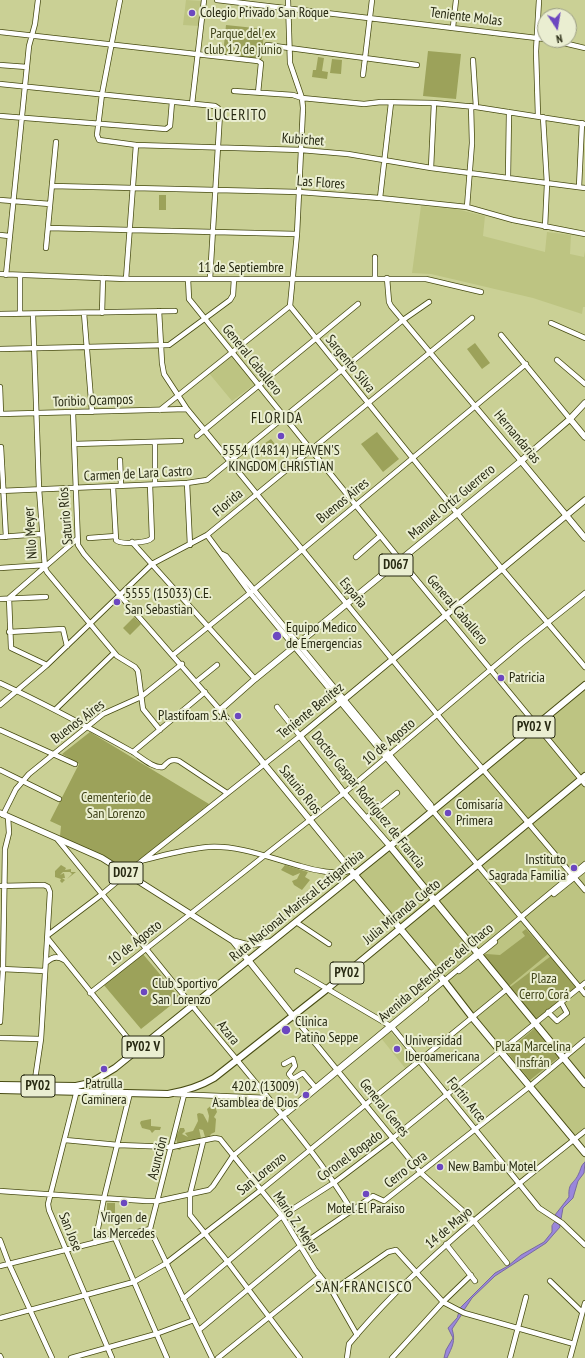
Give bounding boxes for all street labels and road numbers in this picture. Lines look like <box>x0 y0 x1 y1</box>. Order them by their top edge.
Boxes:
street label: Teniente Molas <box>429 4 503 30</box>
street label: Kubichet <box>281 130 325 150</box>
street label: Las Flores <box>296 173 346 193</box>
street label: 11 de Septiembre <box>198 260 284 276</box>
street label: General Caballero <box>218 321 286 399</box>
street label: Sargento Silva <box>322 332 378 396</box>
street label: Toribio Ocampos <box>53 391 133 411</box>
street label: Hernandarias <box>490 407 544 467</box>
street label: Manuel Ortíz Guerrero <box>405 461 499 543</box>
street label: Carmen de Lara Castro <box>83 463 193 485</box>
street label: Buenos Aires <box>313 475 373 527</box>
street label: Saturio Ríos <box>55 486 77 546</box>
street label: Florida <box>210 486 246 520</box>
street label: Nilo Meyer <box>21 506 41 560</box>
road number: D067 <box>379 554 413 576</box>
street label: General Caballero <box>423 572 491 648</box>
street label: España <box>336 575 370 611</box>
street label: Teniente Benítez <box>275 679 347 743</box>
street label: Buenos Aires <box>48 697 108 747</box>
street label: 10 de Agosto <box>359 715 419 769</box>
road number: PY02 V <box>513 716 555 738</box>
street label: Doctor Gaspar Rodríguez de Francia <box>308 728 428 872</box>
street label: Saturio Ríos <box>275 762 325 818</box>
street label: Ruta Nacional Mariscal Estigarribia <box>226 847 368 965</box>
road number: D027 <box>109 862 143 884</box>
street label: Julia Miranda Cueto <box>360 876 444 948</box>
street label: 10 de Agosto <box>105 917 165 969</box>
street label: Avenida Defensores del Chaco <box>375 920 497 1026</box>
road number: PY02 <box>330 962 364 984</box>
street label: Azara <box>213 1017 243 1049</box>
road number: PY02 V <box>122 1036 164 1058</box>
street label: Fortin Arce <box>443 1074 489 1126</box>
road number: PY02 <box>21 1075 55 1097</box>
street label: General Genes <box>356 1076 412 1140</box>
street label: Coronel Bogado <box>314 1127 386 1185</box>
street label: Asunción <box>145 1135 171 1181</box>
street label: Cerro Cora <box>381 1148 431 1192</box>
street label: San Lorenzo <box>234 1149 290 1199</box>
street label: Mario Z. Meyer <box>269 1189 323 1257</box>
street label: 14 de Mayo <box>422 1203 476 1253</box>
street label: San Jose <box>55 1210 85 1254</box>

